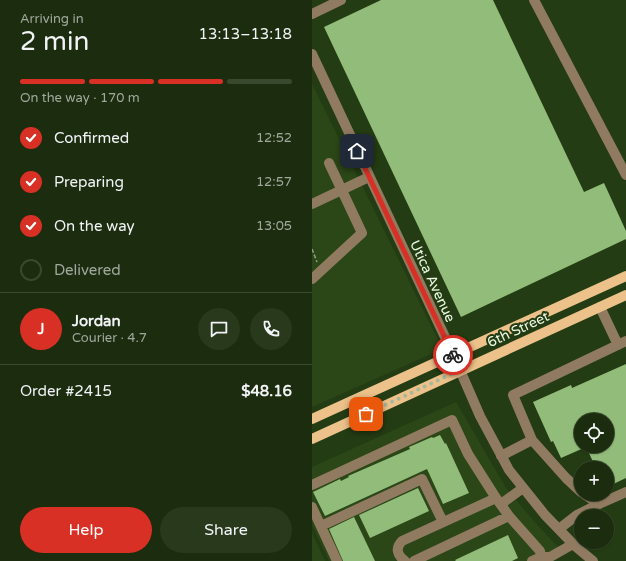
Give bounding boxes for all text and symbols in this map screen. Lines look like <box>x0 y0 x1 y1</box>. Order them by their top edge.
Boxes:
text: Arriving in <box>20 11 84 27</box>
text: 13:13–13:18 <box>199 25 292 43</box>
text: 2 min <box>20 26 89 57</box>
text: On the way · 170 m <box>20 90 140 106</box>
icon: check <box>20 127 42 149</box>
text: Confirmed <box>54 129 129 147</box>
text: 12:52 <box>256 130 292 146</box>
pin <box>340 134 374 168</box>
icon: home <box>346 140 368 162</box>
icon: check <box>20 171 42 193</box>
text: Preparing <box>54 173 124 191</box>
text: 12:57 <box>256 174 292 190</box>
icon: check <box>20 215 42 237</box>
text: On the way <box>54 217 134 235</box>
text: 13:05 <box>256 218 292 234</box>
street label: Utica Avenue <box>406 238 459 325</box>
text: Delivered <box>54 261 121 279</box>
street label: 6th Street <box>485 307 552 351</box>
button: chat <box>198 308 240 350</box>
button: phone <box>250 308 292 350</box>
text: Jordan <box>72 312 121 330</box>
text: J <box>38 320 45 338</box>
text: Courier · 4.7 <box>72 330 147 346</box>
courier <box>433 335 473 375</box>
icon: bike <box>442 344 464 366</box>
text: Order #2415 <box>20 382 112 400</box>
text: $48.16 <box>241 382 292 400</box>
pin <box>349 397 383 431</box>
icon: bag <box>355 403 377 425</box>
map controls <box>574 413 614 549</box>
button: locate <box>574 413 614 453</box>
button: + <box>574 461 614 501</box>
button: Help <box>20 507 152 553</box>
button: Share <box>160 507 292 553</box>
button: − <box>574 509 614 549</box>

